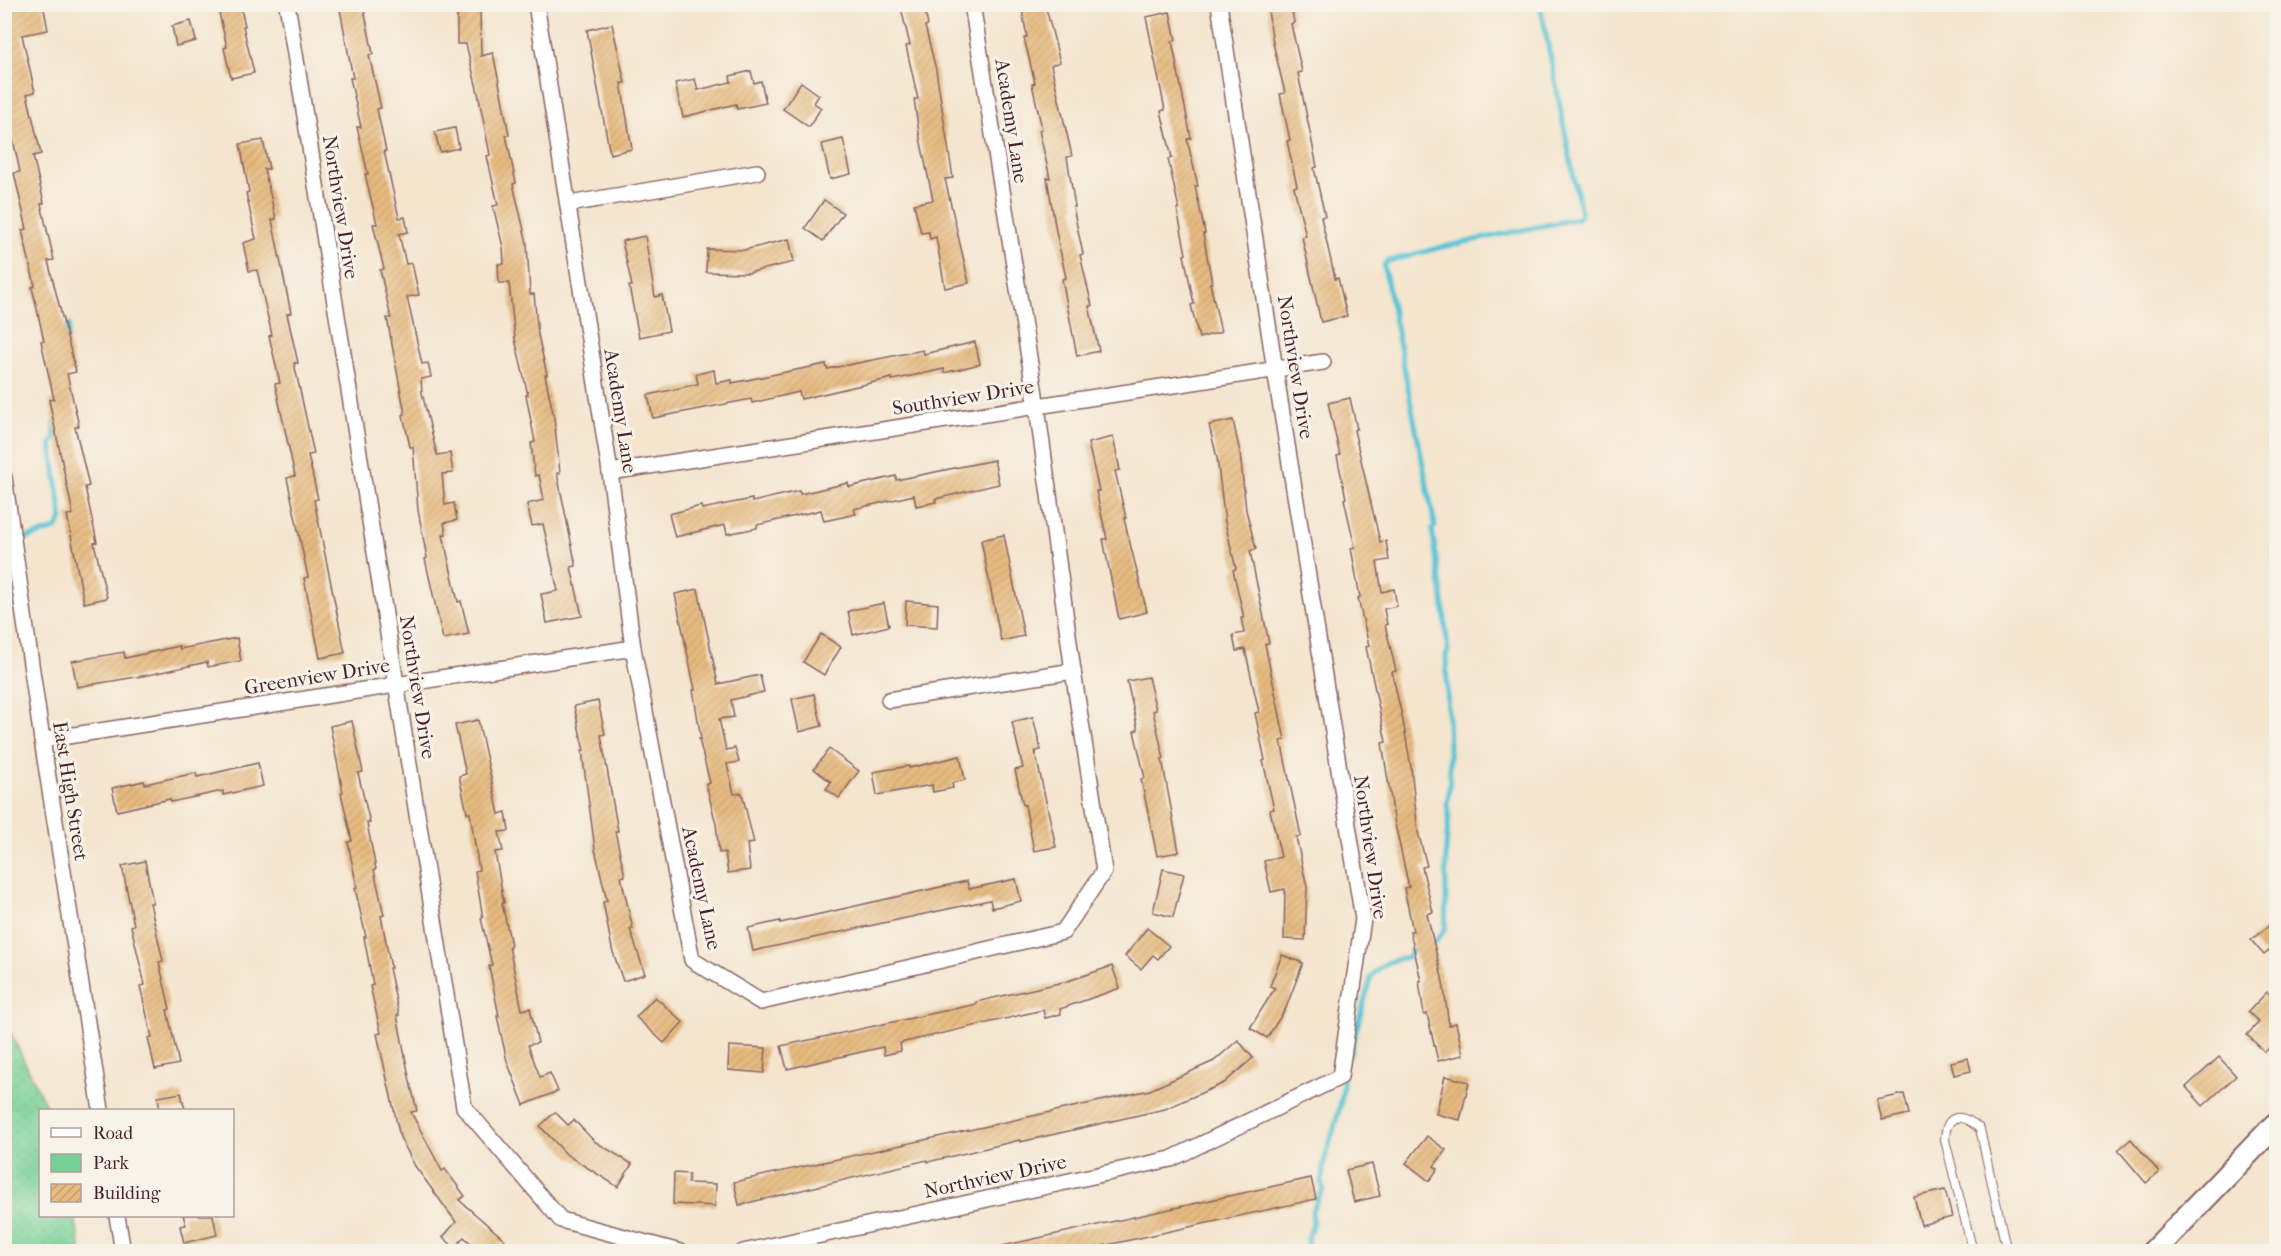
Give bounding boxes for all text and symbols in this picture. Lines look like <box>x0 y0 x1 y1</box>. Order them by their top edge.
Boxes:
street label: Academy Lane <box>990 56 1033 185</box>
street label: Northview Drive <box>318 134 363 281</box>
street label: Northview Drive <box>1273 294 1318 441</box>
street label: Academy Lane <box>599 346 642 475</box>
street label: Southview Drive <box>891 375 1036 420</box>
street label: Northview Drive <box>395 614 440 761</box>
street label: Greenview Drive <box>243 654 392 699</box>
street label: East High Street <box>48 720 93 862</box>
street label: Northview Drive <box>1349 774 1392 921</box>
street label: Academy Lane <box>677 823 726 952</box>
legend <box>39 1109 234 1217</box>
text: Road <box>93 1123 133 1144</box>
street label: Northview Drive <box>922 1150 1069 1203</box>
text: Park <box>93 1153 130 1174</box>
text: Building <box>93 1183 161 1204</box>

